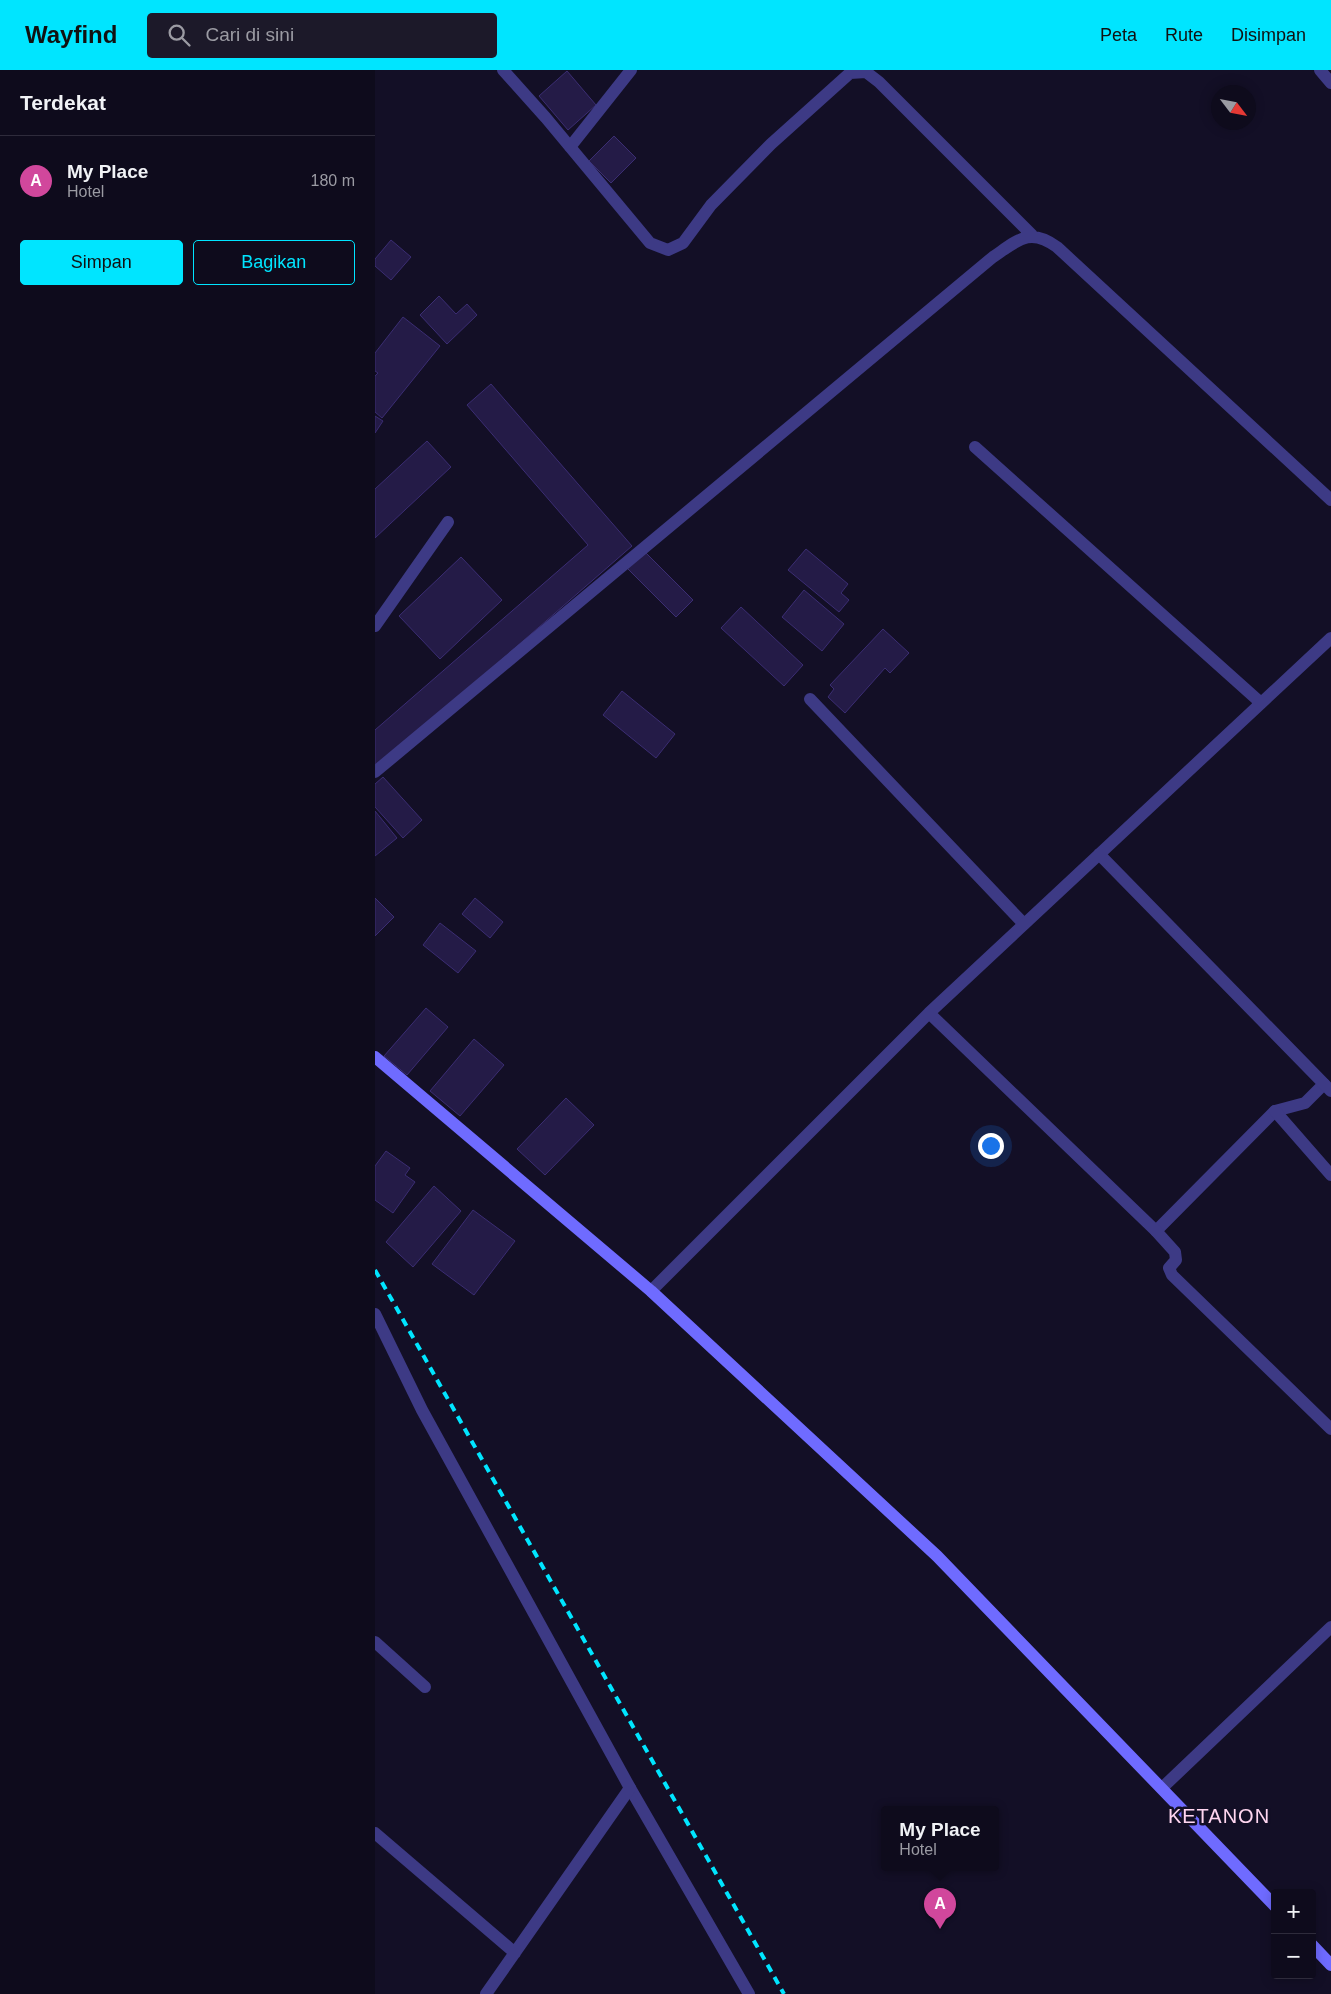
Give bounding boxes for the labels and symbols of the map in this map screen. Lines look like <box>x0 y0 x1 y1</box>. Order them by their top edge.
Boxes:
north arrow <box>1211 85 1256 130</box>
your location <box>978 1133 1004 1159</box>
district label: KETANON <box>1168 1805 1270 1827</box>
pin: A <box>924 1888 956 1929</box>

